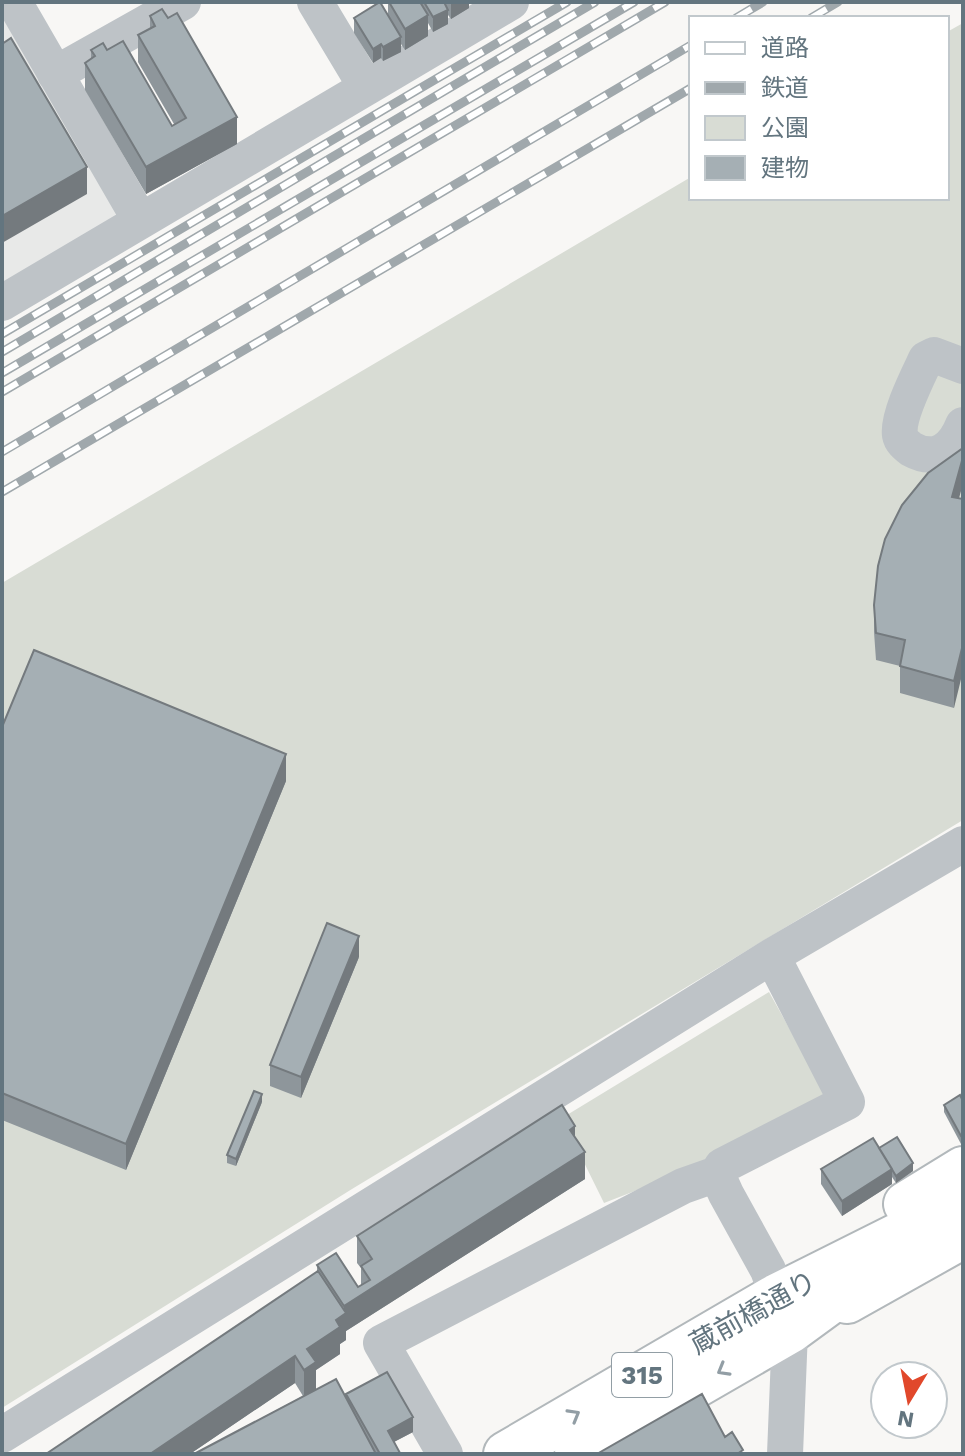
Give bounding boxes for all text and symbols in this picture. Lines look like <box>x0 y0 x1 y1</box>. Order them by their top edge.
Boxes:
legend <box>689 16 949 200</box>
text: 道路 <box>761 34 809 62</box>
text: 鉄道 <box>761 74 809 102</box>
text: 公園 <box>761 114 809 142</box>
text: 建物 <box>761 154 809 182</box>
street label: 蔵前橋通り <box>684 1264 822 1361</box>
road number: 315 <box>612 1353 672 1397</box>
one-way arrow <box>717 1360 731 1376</box>
north arrow <box>869 1360 949 1440</box>
text: N <box>895 1405 916 1433</box>
one-way arrow <box>565 1409 579 1425</box>

